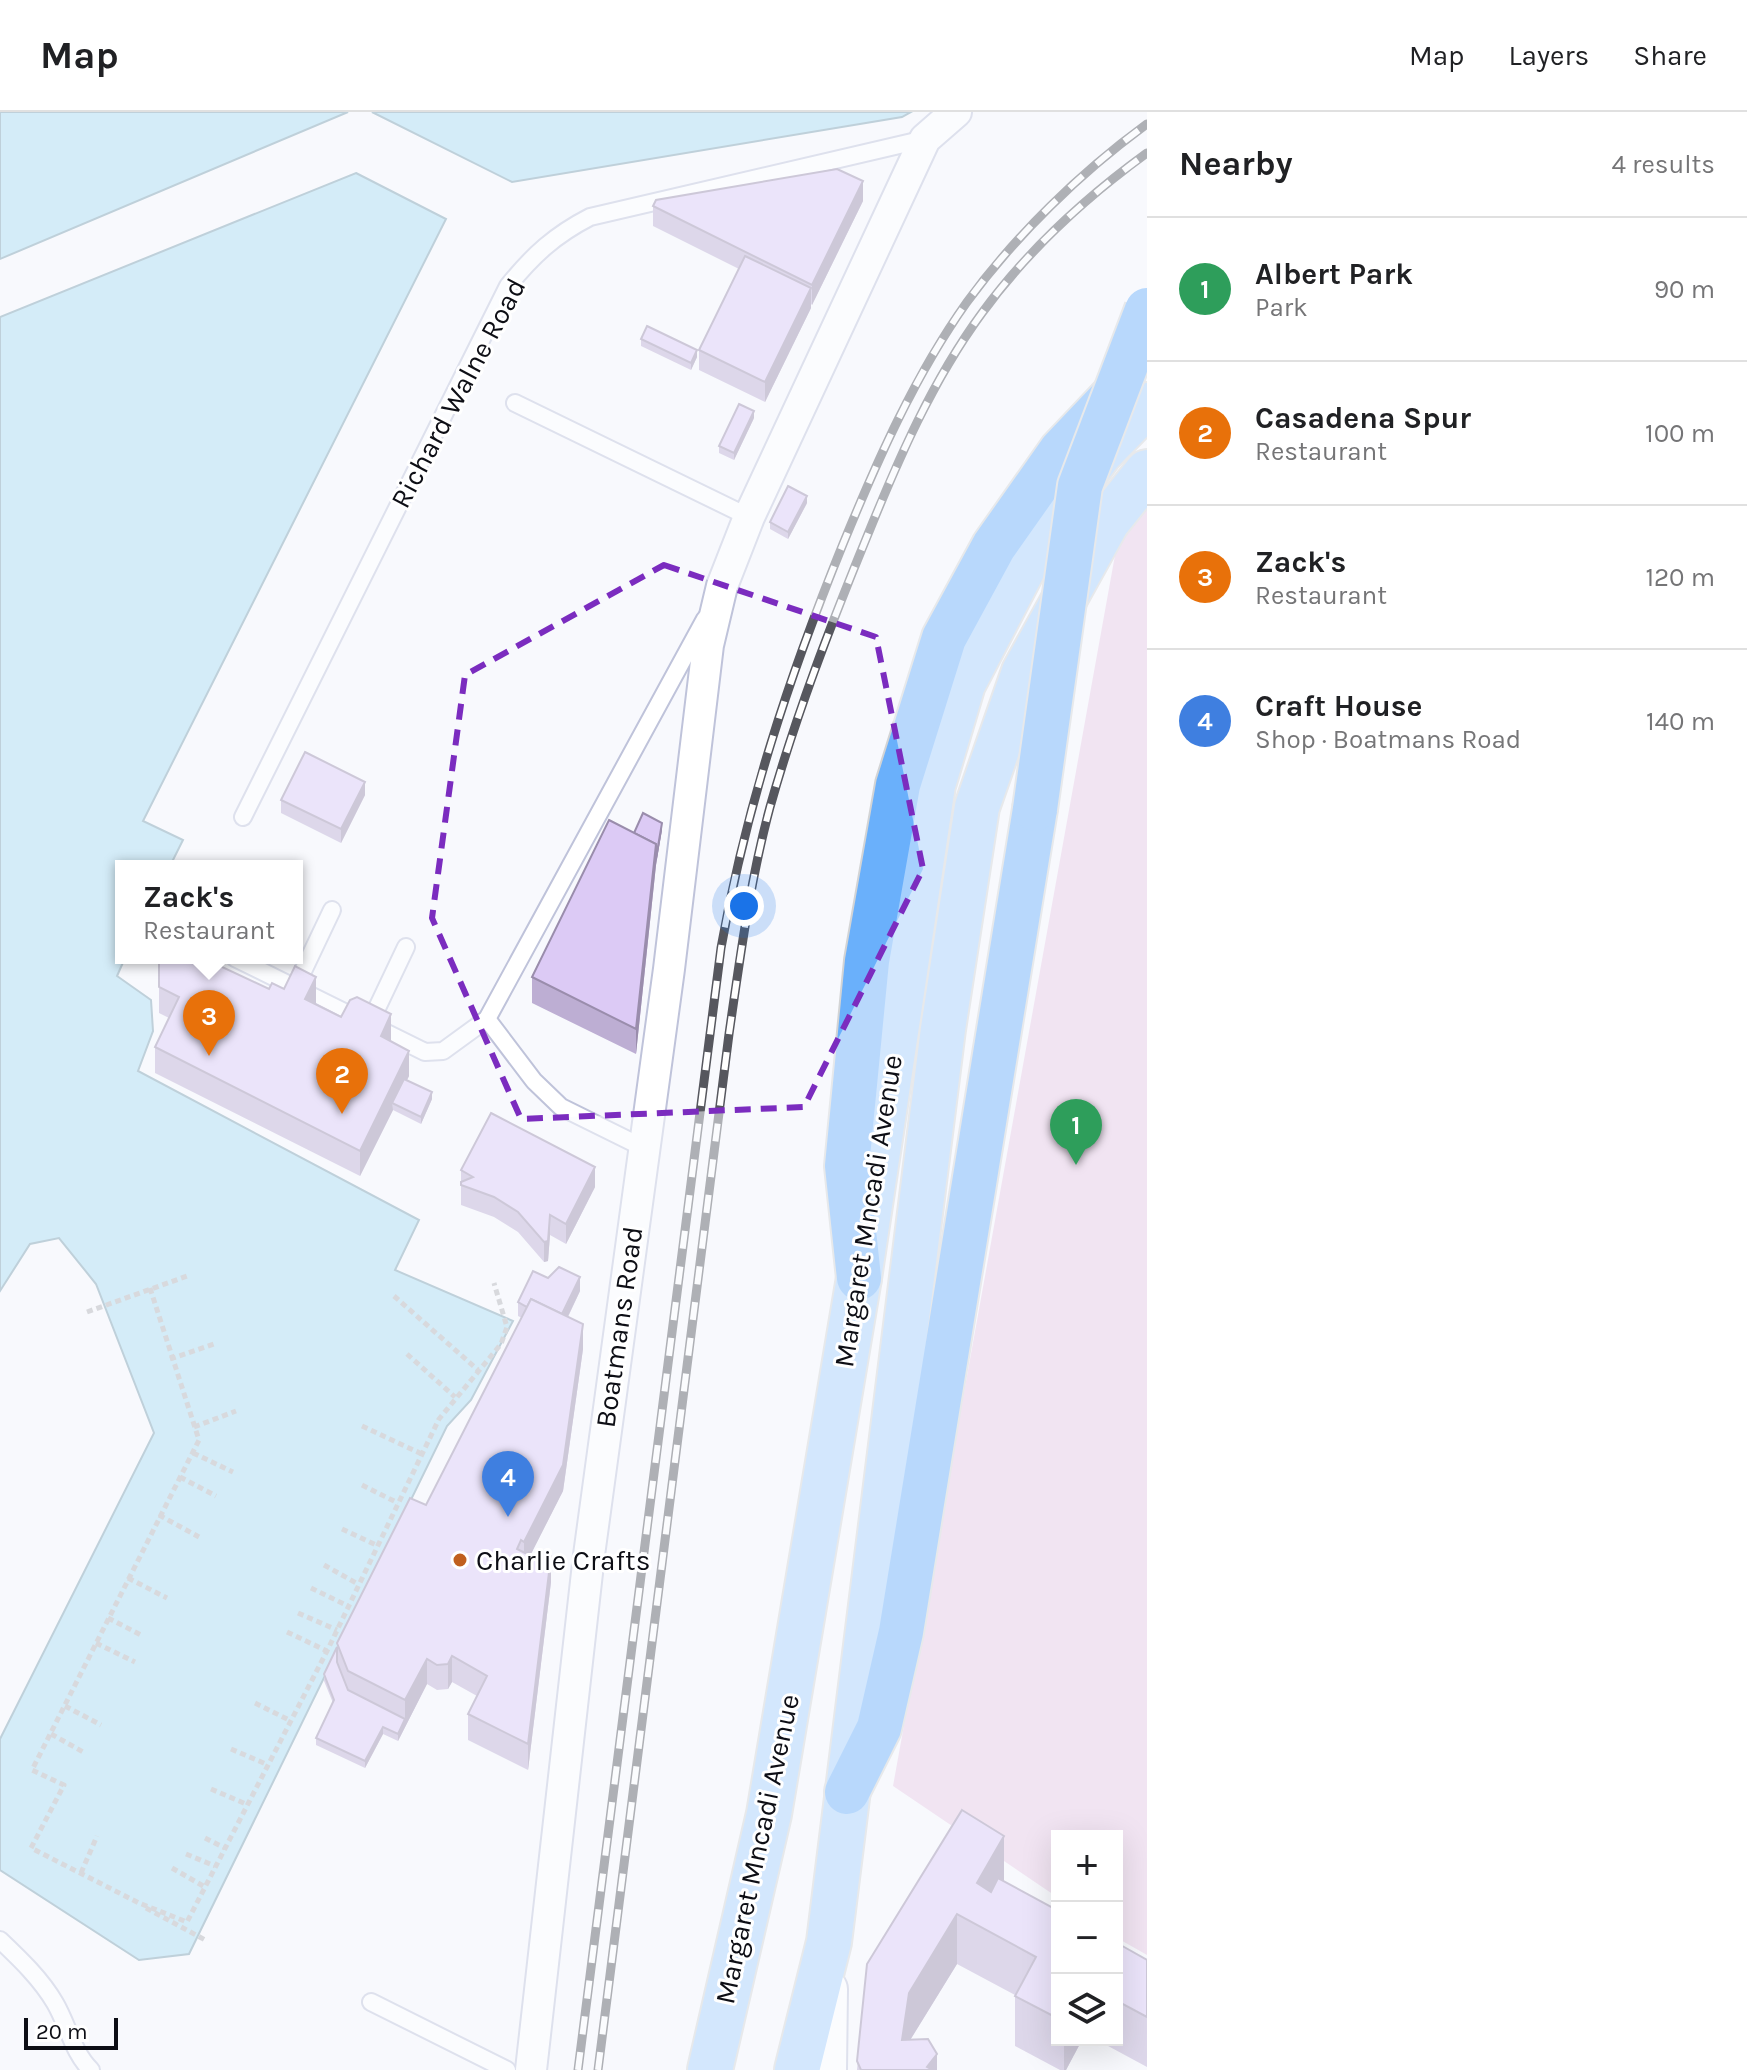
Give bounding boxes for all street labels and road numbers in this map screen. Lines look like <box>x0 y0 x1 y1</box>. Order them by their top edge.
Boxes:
street label: Richard Walne Road <box>383 273 533 513</box>
street label: Margaret Mncadi Avenue <box>827 1052 909 1370</box>
street label: Boatmans Road <box>589 1224 649 1430</box>
street label: Margaret Mncadi Avenue <box>708 1691 806 2007</box>

